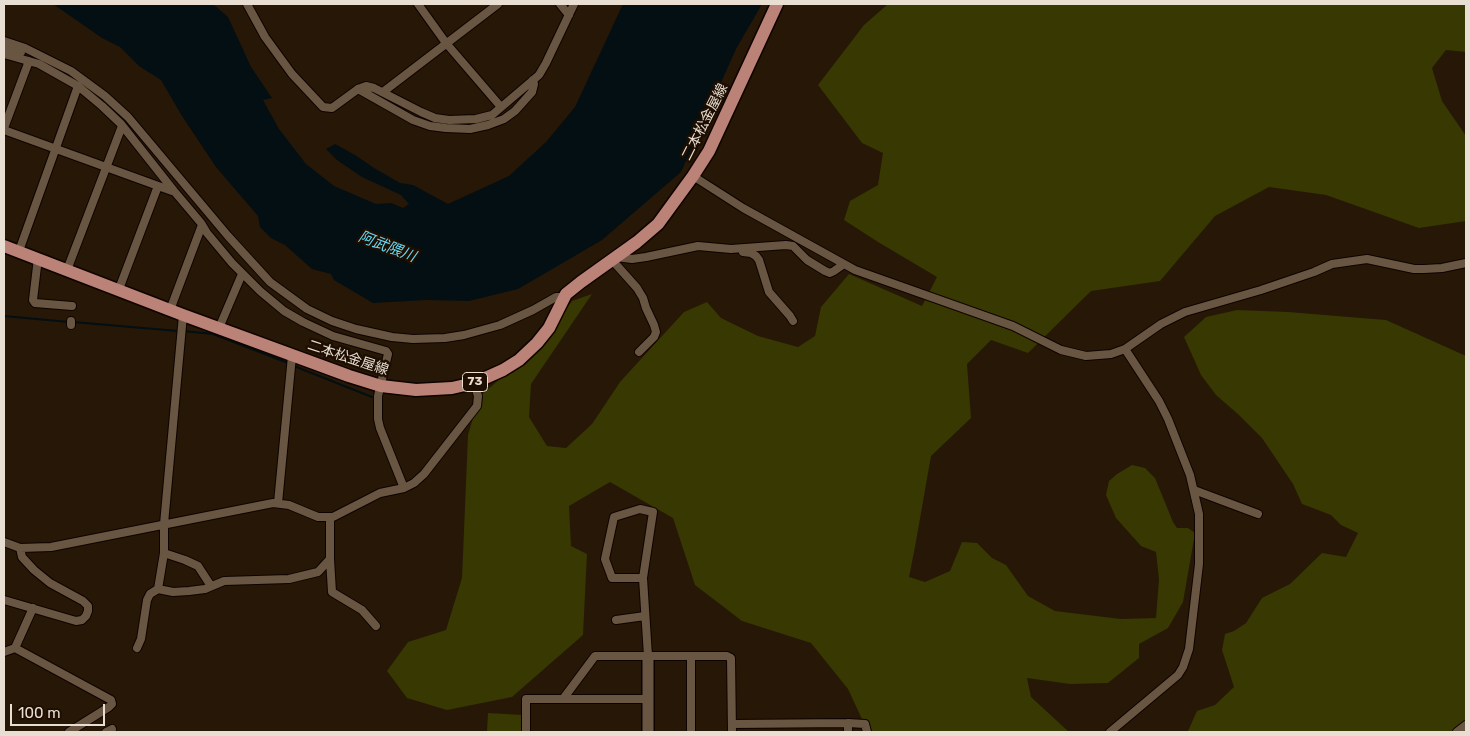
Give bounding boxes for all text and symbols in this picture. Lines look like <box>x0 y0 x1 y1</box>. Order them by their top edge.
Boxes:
street label: 二本松金屋線 <box>678 81 732 163</box>
water label: 阿武隈川 <box>356 228 418 266</box>
street label: 二本松金屋線 <box>305 337 391 379</box>
road number: 73 <box>462 372 488 392</box>
scale bar <box>12 694 108 726</box>
text: 100 m <box>18 704 60 722</box>

